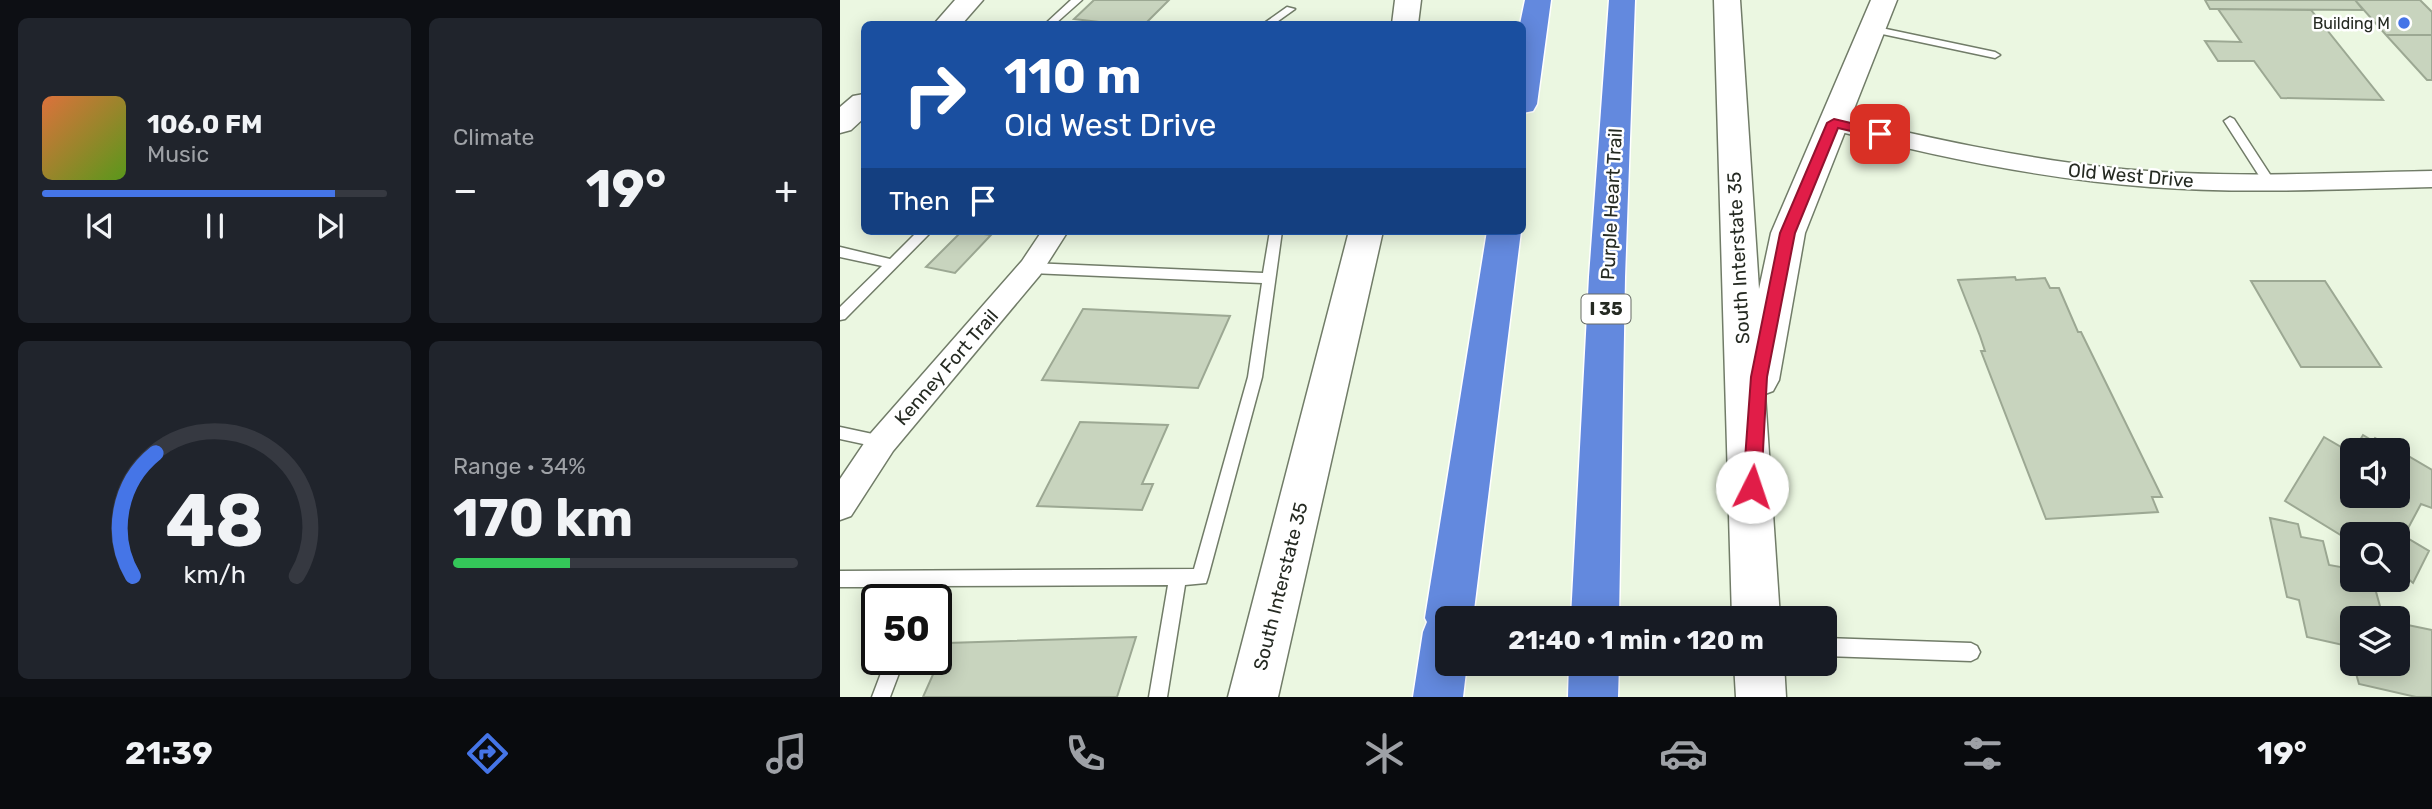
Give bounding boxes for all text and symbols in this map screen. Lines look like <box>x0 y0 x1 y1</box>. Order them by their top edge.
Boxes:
place label: Building M <box>2313 14 2390 33</box>
marker: Building M <box>2396 15 2412 31</box>
text: 110 m <box>1004 47 1141 105</box>
icon: right <box>889 49 980 140</box>
pin <box>1850 104 1910 164</box>
text: Old West Drive <box>1004 106 1216 144</box>
text: 106.0 FM <box>147 109 263 140</box>
icon: arrive <box>1861 115 1899 153</box>
text: Climate <box>453 123 534 151</box>
street label: Purple Heart Trail <box>1596 128 1627 280</box>
text: Music <box>147 140 209 168</box>
text: 19° <box>586 158 666 220</box>
street label: Old West Drive <box>2067 159 2195 192</box>
text: − <box>453 167 478 213</box>
text: + <box>774 167 798 213</box>
street label: South Interstate 35 <box>1722 171 1755 345</box>
icon: arrive <box>964 182 1002 220</box>
text: Then <box>889 186 950 217</box>
icon: previous <box>81 207 119 245</box>
icon: pause <box>196 207 234 245</box>
icon: next <box>311 207 349 245</box>
road number: I 35 <box>1582 295 1630 324</box>
street label: Kenney Fort Trail <box>890 305 1003 430</box>
map controls <box>2340 438 2410 676</box>
button: sound <box>2340 438 2410 508</box>
position arrow <box>1715 450 1789 524</box>
text: Range · 34% <box>453 452 586 480</box>
text: 48 <box>165 478 264 564</box>
text: 170 km <box>453 487 633 549</box>
street label: South Interstate 35 <box>1248 500 1313 673</box>
button: search <box>2340 522 2410 592</box>
text: km/h <box>183 560 246 589</box>
speed limit sign: 50 <box>861 584 952 675</box>
button: layers <box>2340 606 2410 676</box>
text: 21:40 · 1 min · 120 m <box>1508 625 1764 656</box>
icon: directions <box>463 729 512 778</box>
icon: music <box>762 729 811 778</box>
icon: phone <box>1061 729 1110 778</box>
icon: climate <box>1360 729 1409 778</box>
icon: car <box>1659 729 1708 778</box>
icon: filters <box>1958 729 2007 778</box>
text: 21:39 <box>125 734 213 772</box>
text: 19° <box>2257 734 2307 772</box>

